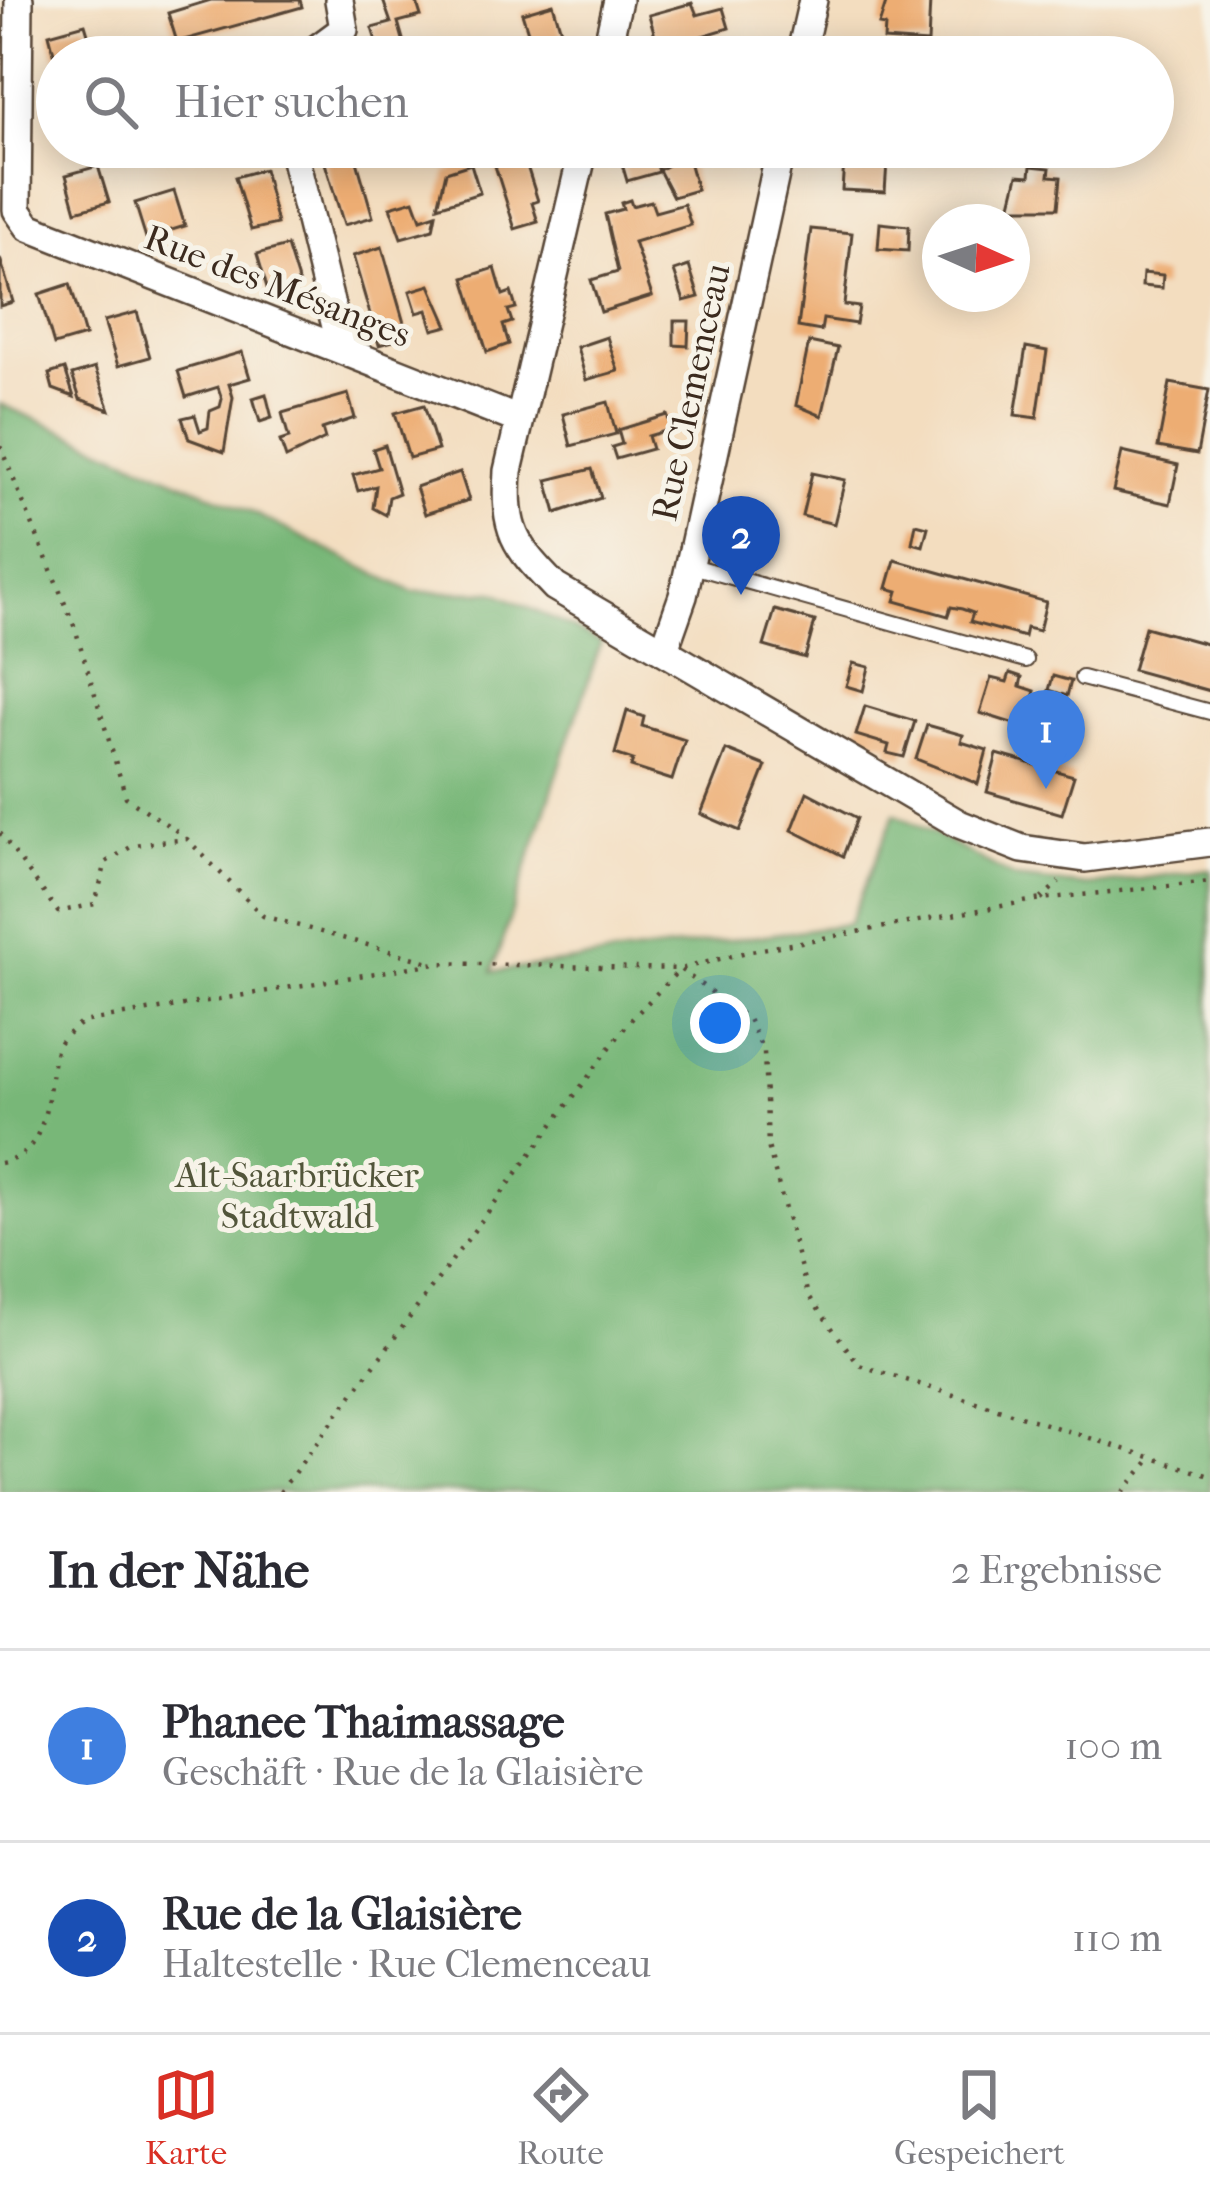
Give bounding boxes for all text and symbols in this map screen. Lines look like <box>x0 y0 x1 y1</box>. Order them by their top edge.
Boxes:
search box <box>36 36 1174 168</box>
icon: search <box>78 69 144 135</box>
text: Hier suchen <box>174 76 409 129</box>
north arrow <box>922 204 1030 312</box>
street label: Rue des Mésanges <box>139 216 416 356</box>
street label: Rue Clemenceau <box>643 260 739 525</box>
pin: 2 <box>702 496 780 595</box>
pin: 1 <box>1007 690 1085 789</box>
your location <box>690 993 750 1053</box>
park label: Alt-Saarbrücker Stadtwald <box>173 1154 420 1237</box>
text: In der Nähe <box>48 1540 309 1600</box>
text: 2 Ergebnisse <box>951 1547 1162 1593</box>
text: Phanee Thaimassage <box>162 1696 564 1749</box>
text: 1 <box>80 1723 94 1769</box>
text: 100 m <box>1064 1723 1162 1769</box>
text: Geschäft · Rue de la Glaisière <box>162 1749 644 1795</box>
text: Rue de la Glaisière <box>162 1888 522 1941</box>
text: 2 <box>77 1915 97 1961</box>
text: 110 m <box>1072 1915 1162 1961</box>
text: Haltestelle · Rue Clemenceau <box>162 1941 651 1987</box>
tab: Karte <box>145 2062 227 2173</box>
tab: Route <box>517 2062 604 2173</box>
tab: Gespeichert <box>894 2062 1065 2173</box>

